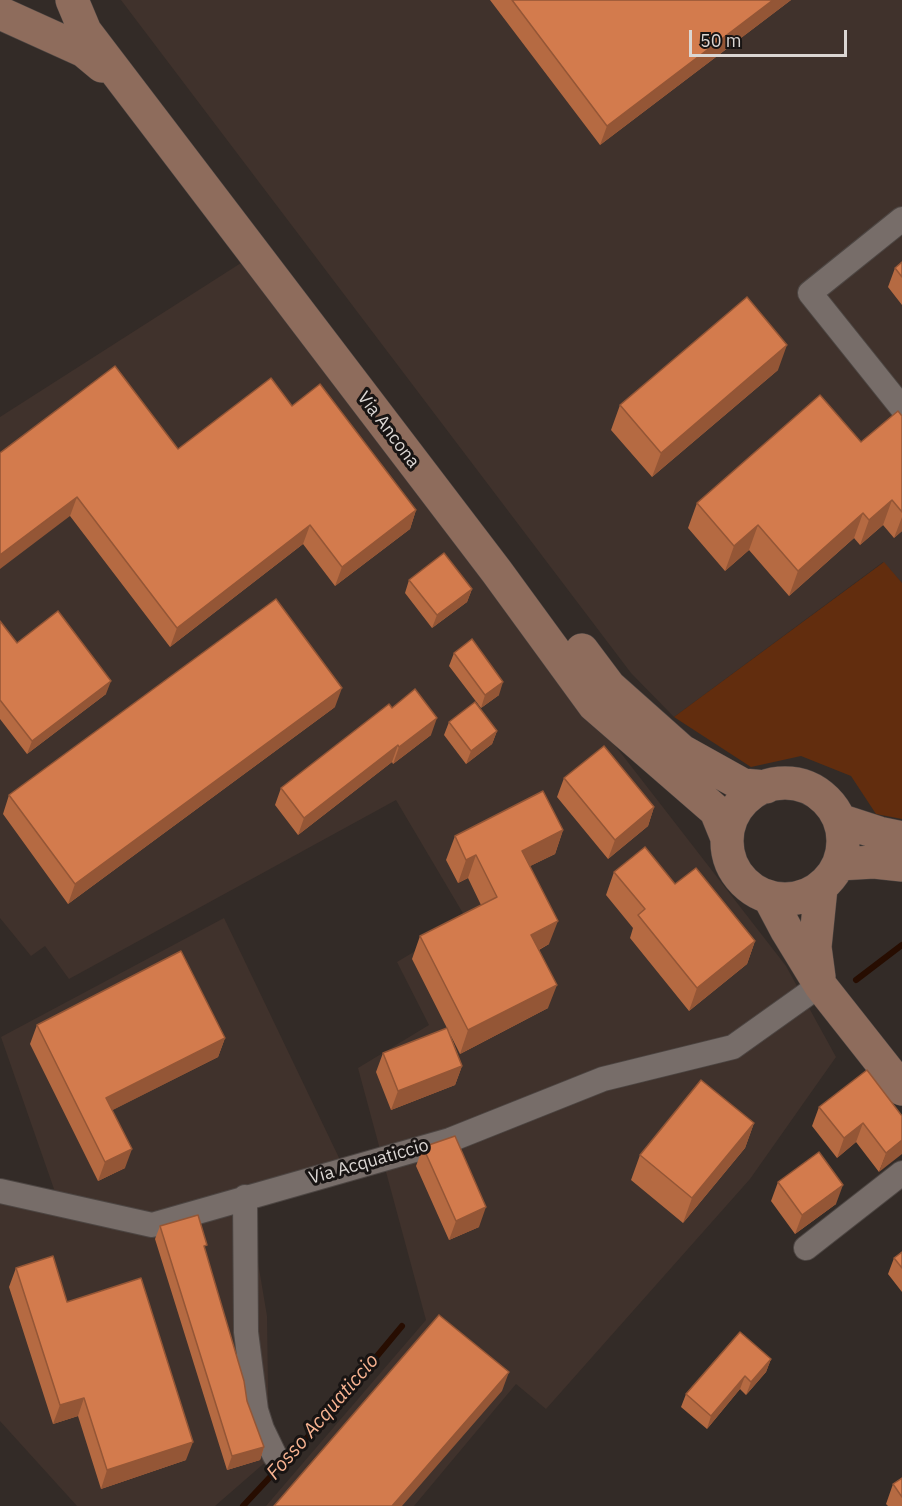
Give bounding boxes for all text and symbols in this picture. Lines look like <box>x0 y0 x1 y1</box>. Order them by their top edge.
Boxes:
scale bar <box>692 18 850 56</box>
text: 50 m <box>700 29 742 52</box>
street label: Via Ancona <box>352 388 424 472</box>
street label: Via Acquaticcio <box>307 1135 431 1189</box>
water label: Fosso Acquaticcio <box>262 1349 384 1485</box>

